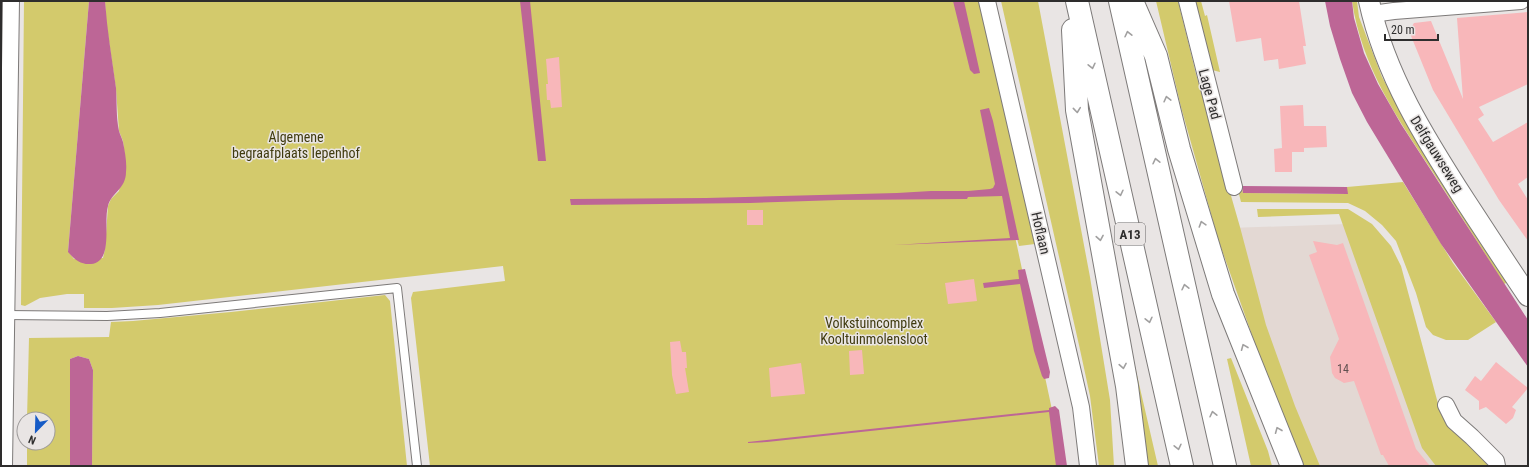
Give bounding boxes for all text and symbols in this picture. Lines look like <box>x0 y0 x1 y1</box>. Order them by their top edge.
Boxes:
scale bar <box>1385 16 1438 42</box>
text: 20 m <box>1391 23 1415 37</box>
one-way arrow <box>1124 31 1132 37</box>
one-way arrow <box>1087 63 1095 70</box>
street label: Lage Pad <box>1196 67 1224 121</box>
one-way arrow <box>1163 96 1171 103</box>
one-way arrow <box>1073 107 1082 113</box>
street label: Delfgauwseweg <box>1407 113 1467 195</box>
park label: Algemene begraafplaats Iepenhof <box>232 129 361 161</box>
one-way arrow <box>1153 157 1161 164</box>
one-way arrow <box>1116 190 1124 196</box>
street label: Hoflaan <box>1028 210 1054 256</box>
one-way arrow <box>1198 221 1207 228</box>
road number: A13 <box>1115 223 1145 245</box>
one-way arrow <box>1095 235 1104 241</box>
one-way arrow <box>1181 284 1189 291</box>
park label: Volkstuincomplex Kooltuinmolensloot <box>820 315 928 347</box>
one-way arrow <box>1145 317 1153 323</box>
one-way arrow <box>1241 344 1249 352</box>
house number: 14 <box>1337 362 1349 376</box>
one-way arrow <box>1118 363 1127 369</box>
north arrow <box>16 411 56 451</box>
one-way arrow <box>1210 411 1218 417</box>
one-way arrow <box>1275 426 1283 434</box>
text: N <box>26 432 38 447</box>
one-way arrow <box>1173 444 1181 450</box>

